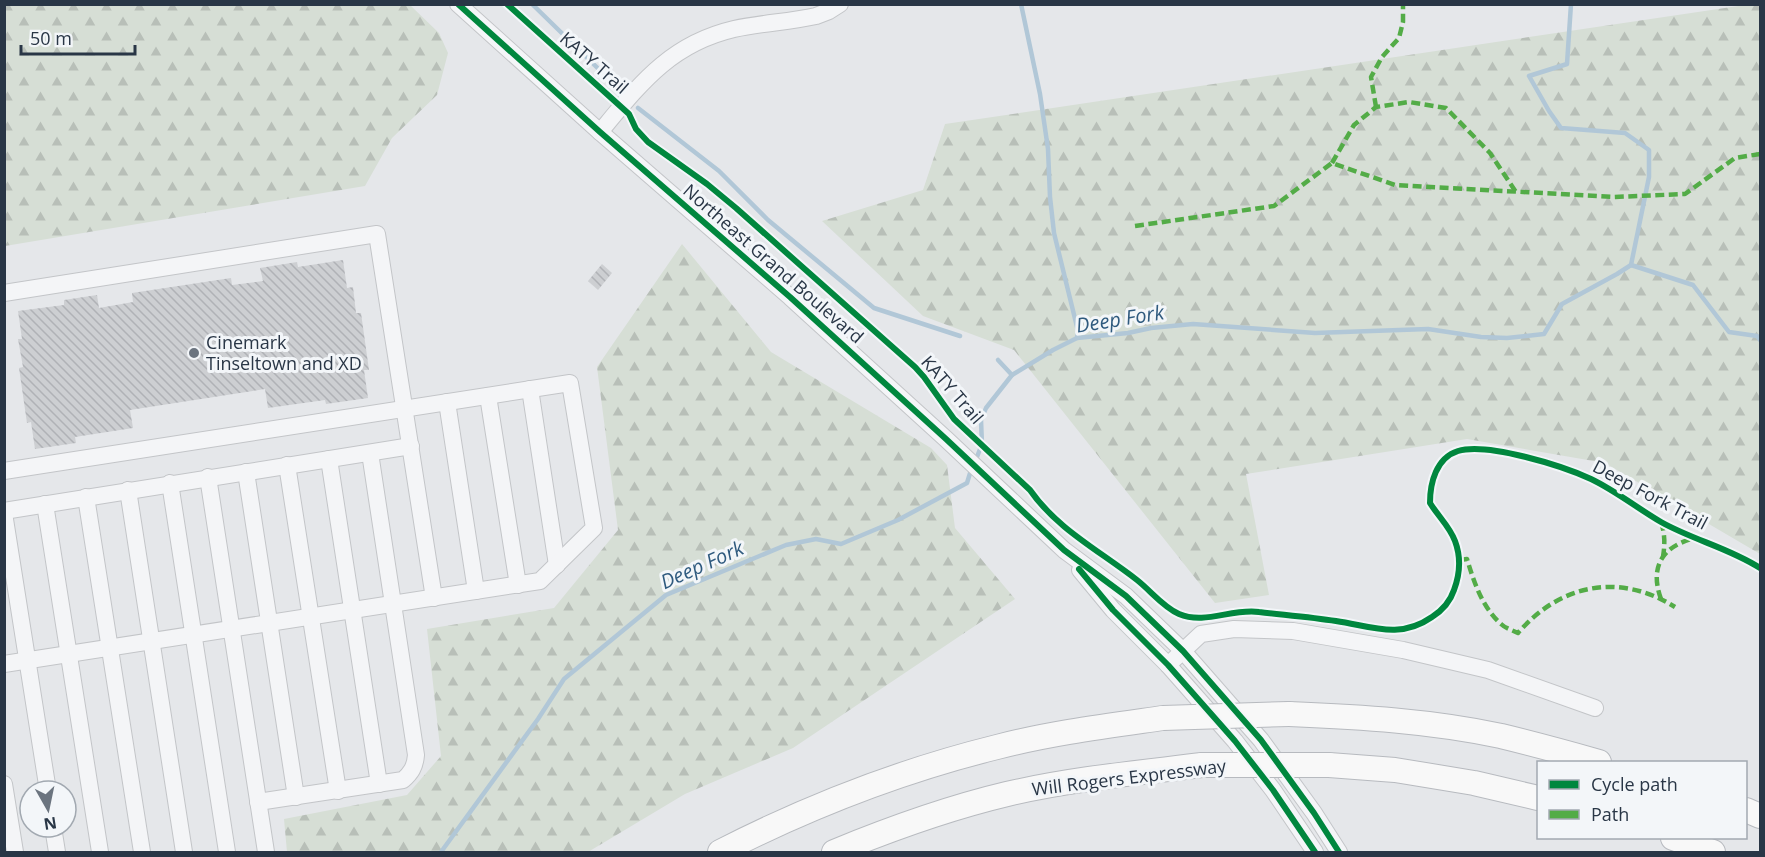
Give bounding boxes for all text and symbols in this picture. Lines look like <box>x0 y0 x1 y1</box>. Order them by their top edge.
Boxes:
scale bar <box>21 18 135 56</box>
text: 50 m <box>30 26 72 50</box>
street label: KATY Trail <box>555 26 634 99</box>
street label: Northeast Grand Boulevard <box>678 178 869 348</box>
water label: Deep Fork <box>1074 298 1167 339</box>
place label: Cinemark Tinseltown and XD <box>206 330 362 375</box>
marker: Cinemark Tinseltown and XD <box>187 346 201 360</box>
street label: KATY Trail <box>916 350 989 429</box>
street label: Deep Fork Trail <box>1589 454 1712 535</box>
water label: Deep Fork <box>656 534 749 595</box>
street label: Will Rogers Expressway <box>1030 753 1228 801</box>
legend <box>1537 761 1747 839</box>
text: Cycle path <box>1591 772 1678 796</box>
north arrow <box>18 779 78 839</box>
text: Path <box>1591 802 1629 826</box>
text: N <box>42 812 58 836</box>

